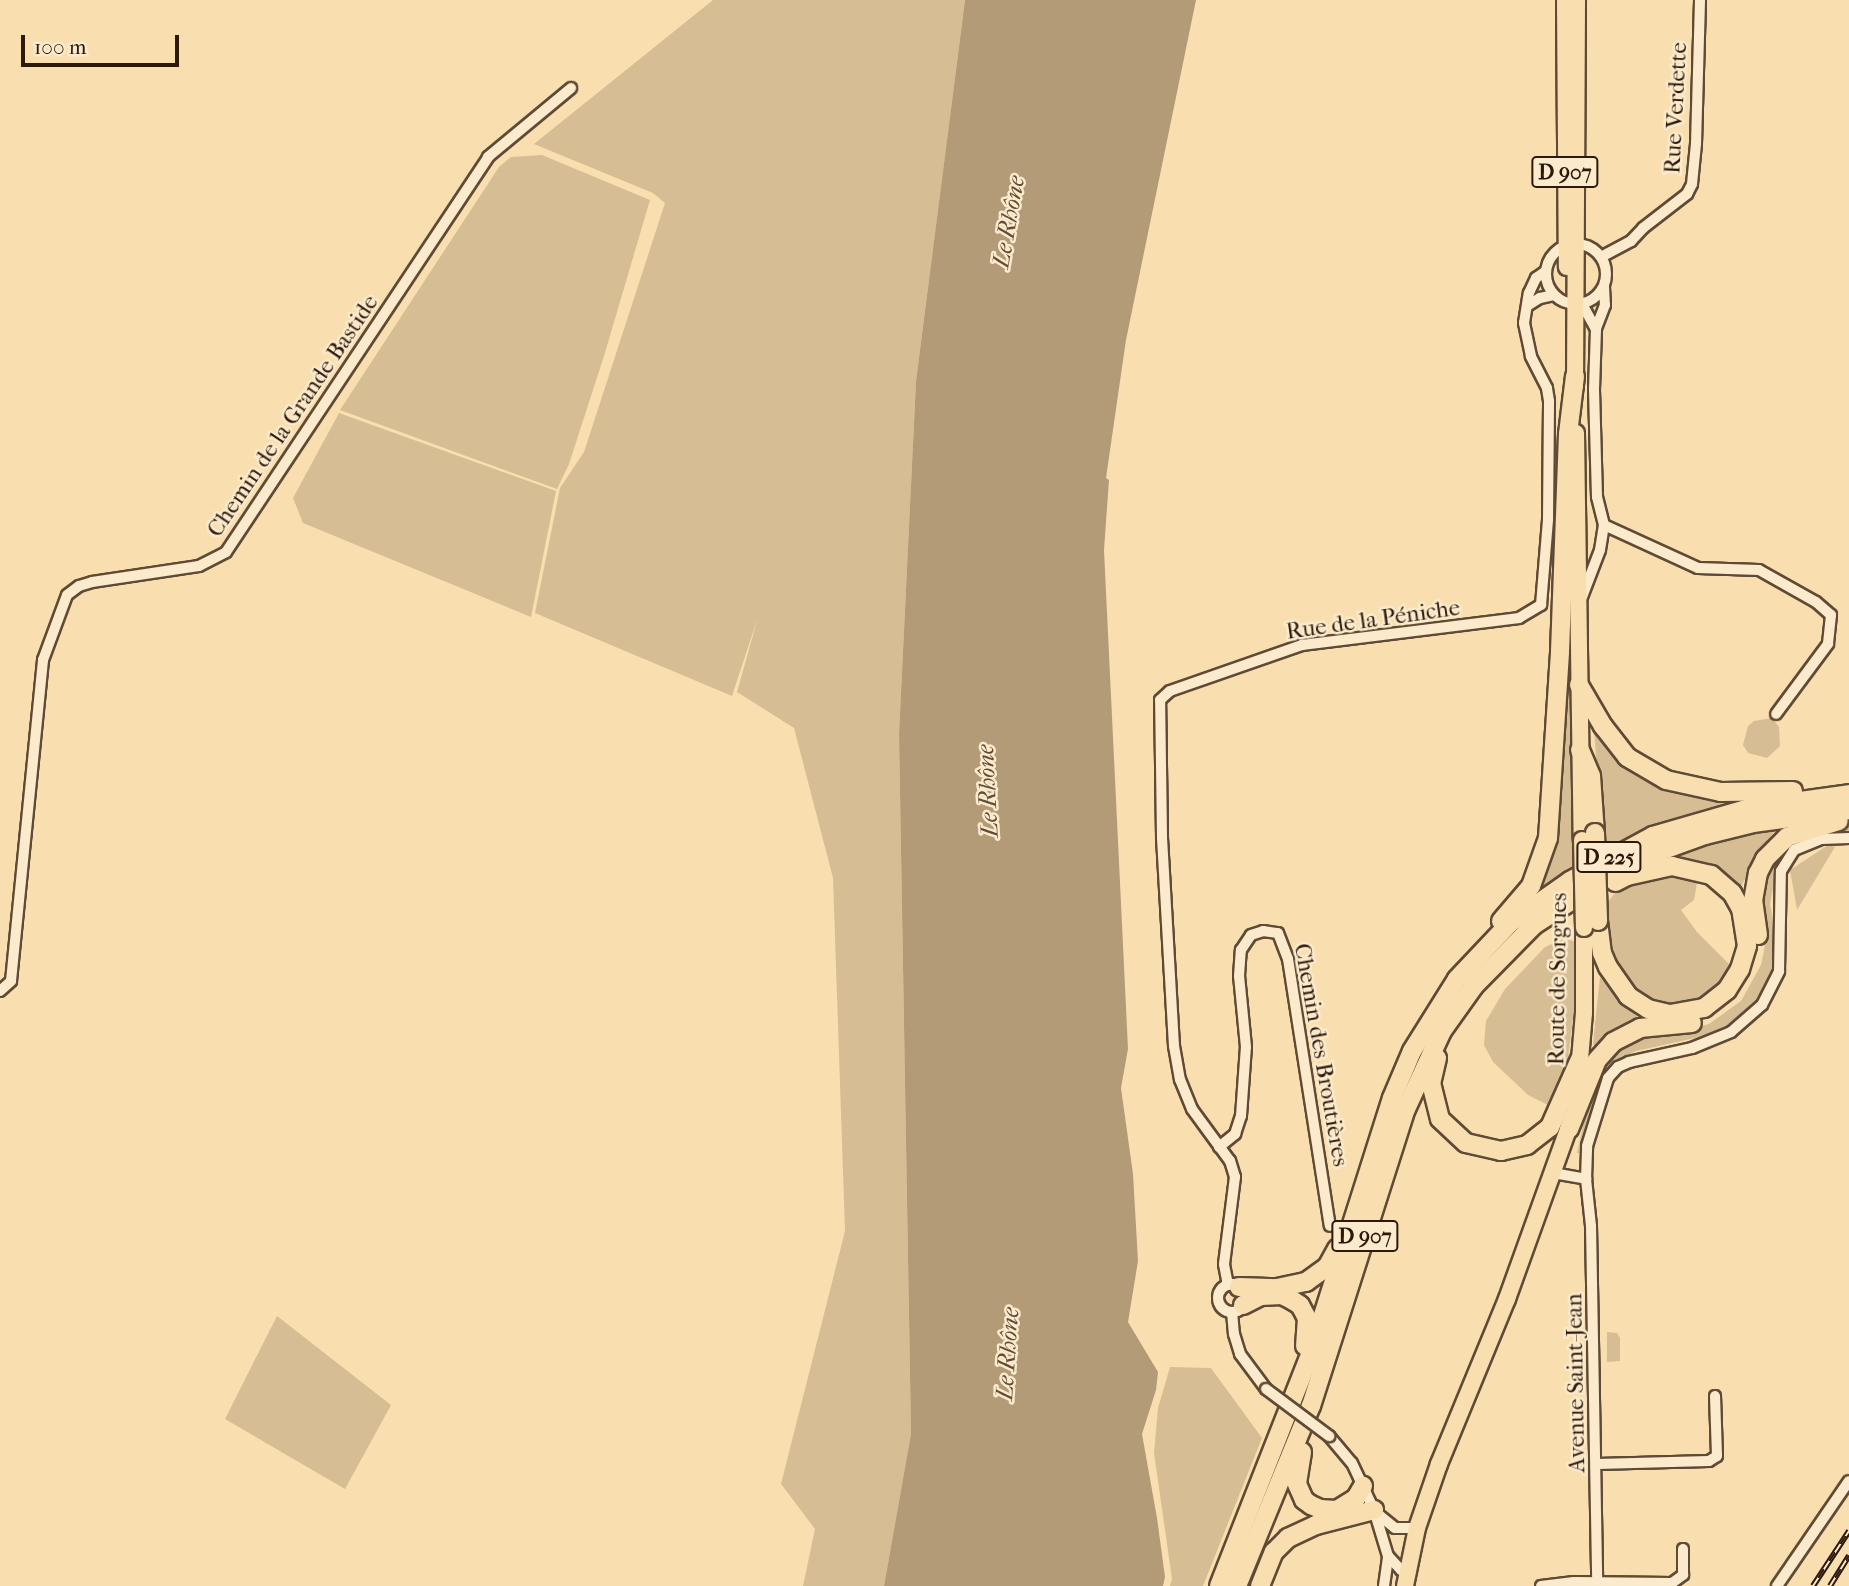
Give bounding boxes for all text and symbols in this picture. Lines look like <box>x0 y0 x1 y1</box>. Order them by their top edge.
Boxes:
scale bar <box>24 21 182 65</box>
text: 100 m <box>34 35 87 59</box>
street label: Rue Verdette <box>1659 41 1693 175</box>
road number: D 907 <box>1530 154 1600 190</box>
water label: Le Rhône <box>987 174 1031 270</box>
street label: Chemin de la Grande Bastide <box>202 290 384 542</box>
street label: Rue de la Péniche <box>1284 594 1462 646</box>
water label: Le Rhône <box>971 744 1005 838</box>
road number: D 225 <box>1576 840 1642 874</box>
street label: Route de Sorgues <box>1543 892 1573 1066</box>
street label: Chemin des Broutières <box>1288 941 1354 1169</box>
road number: D 907 <box>1330 1218 1400 1254</box>
street label: Avenue Saint-Jean <box>1561 1293 1591 1473</box>
water label: Le Rhône <box>990 1307 1026 1401</box>

